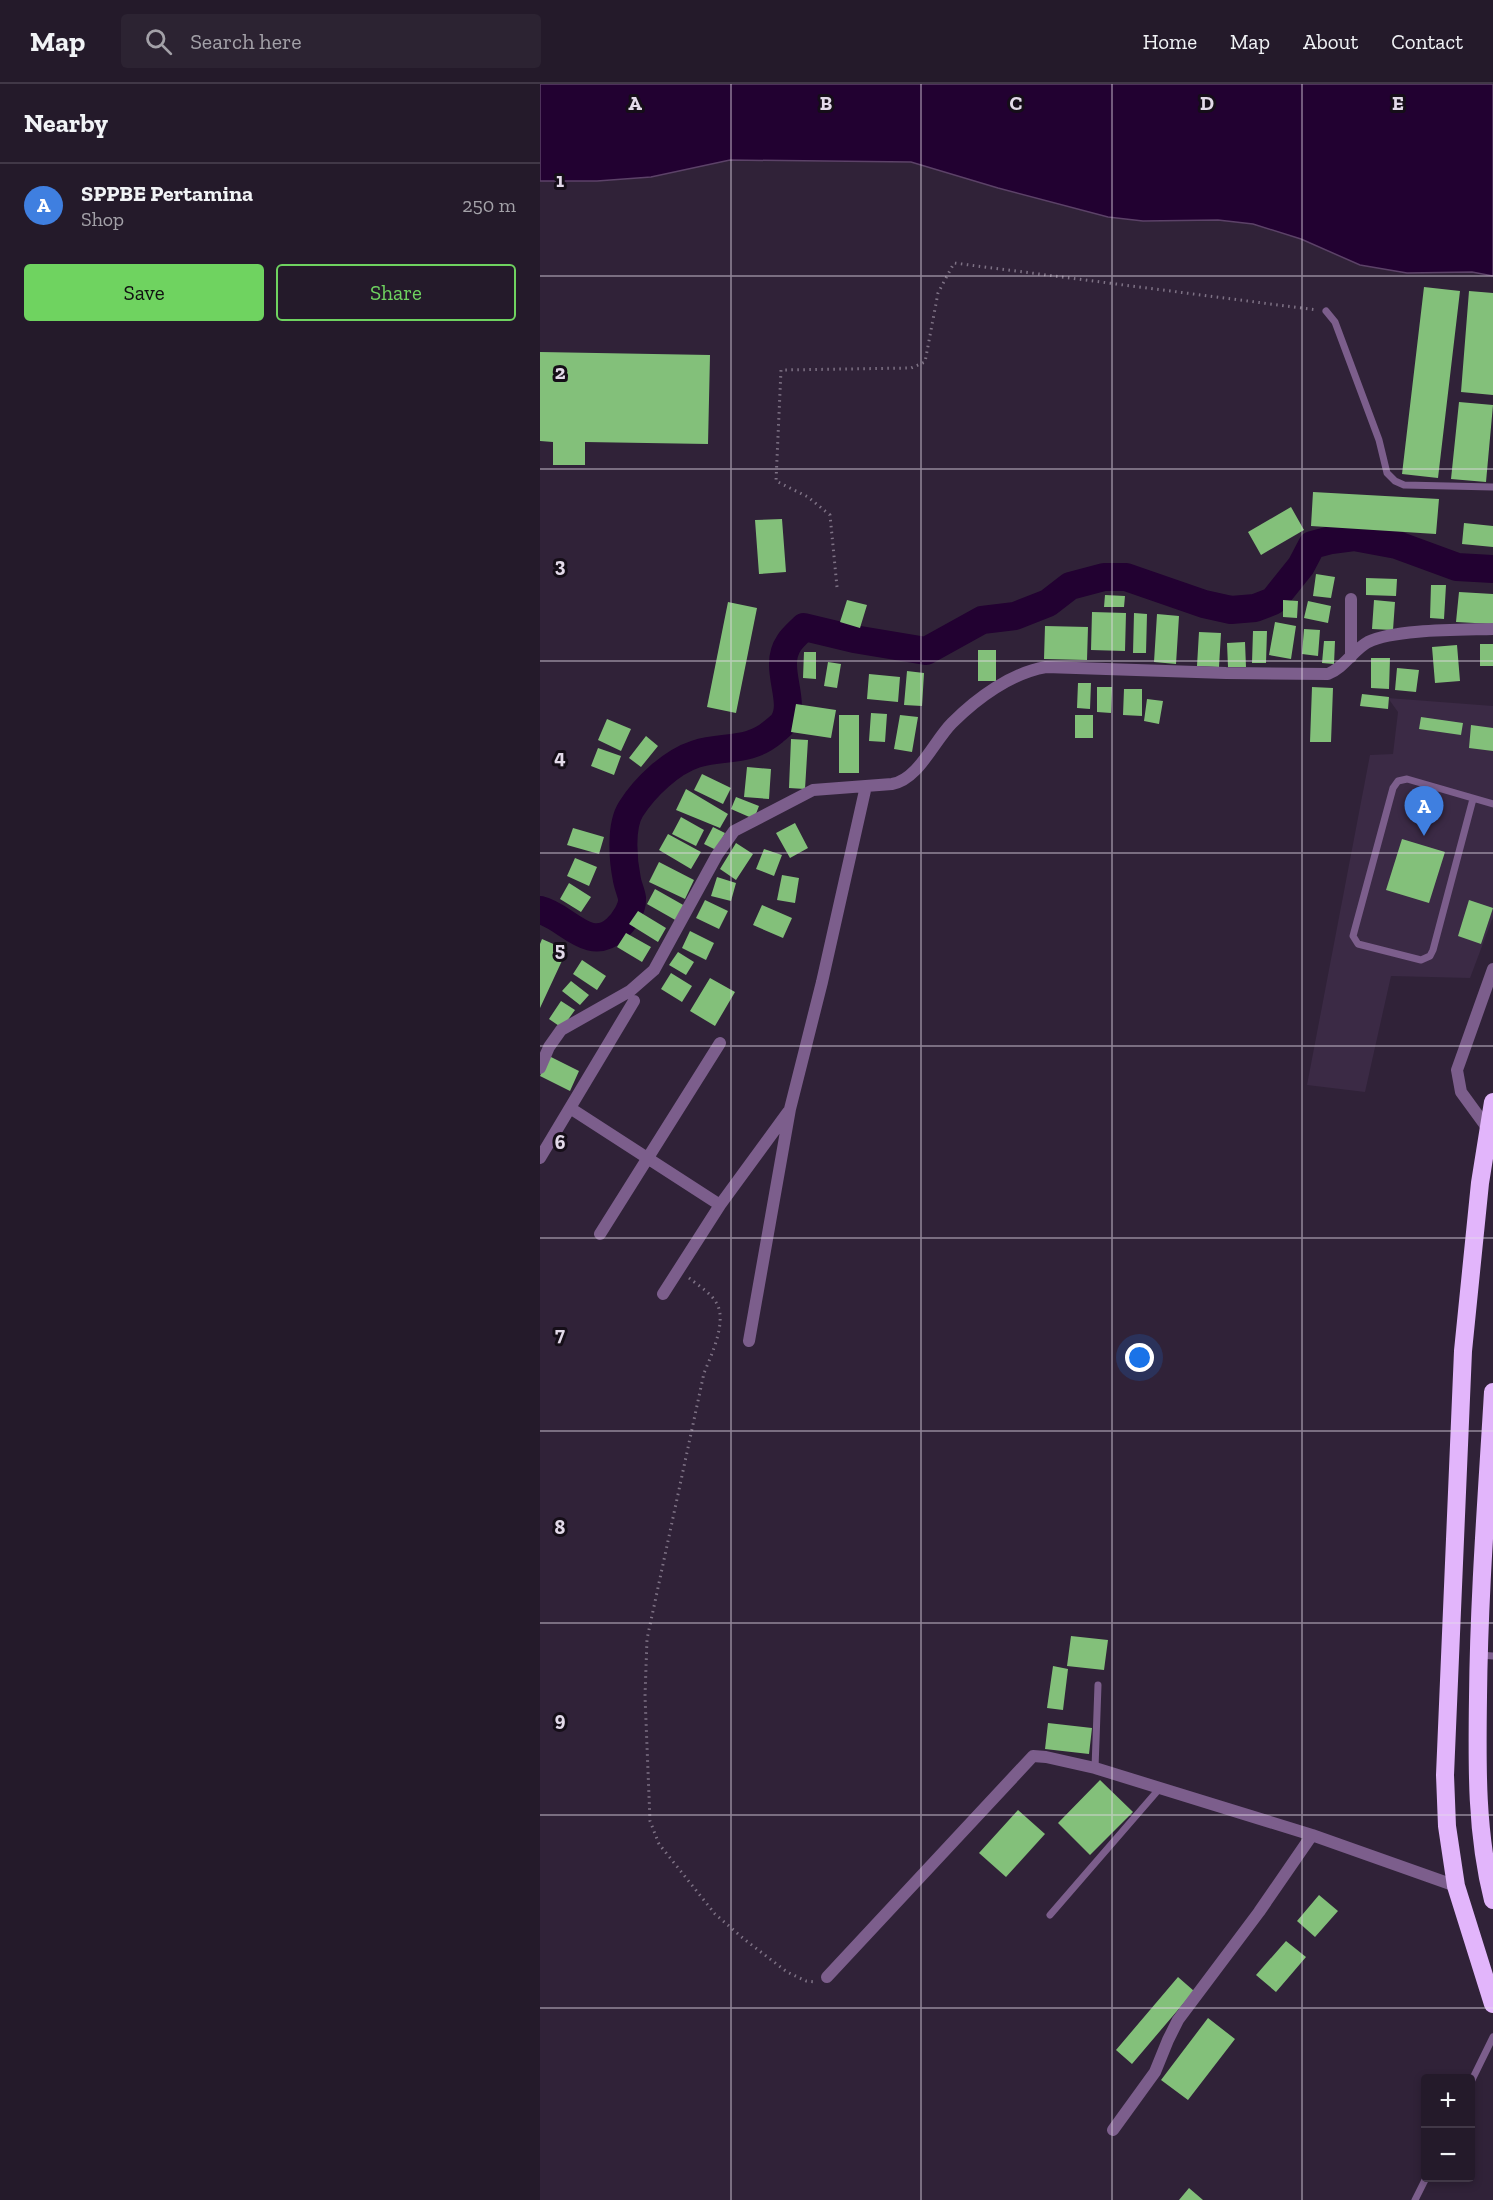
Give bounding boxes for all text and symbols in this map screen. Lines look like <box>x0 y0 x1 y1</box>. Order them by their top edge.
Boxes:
search box <box>121 14 541 68</box>
text: Map <box>30 25 85 58</box>
icon: search <box>142 25 175 58</box>
text: Search here <box>190 28 302 55</box>
text: Home <box>1143 29 1197 54</box>
text: Map <box>1230 29 1270 54</box>
text: About <box>1303 29 1358 54</box>
text: Contact <box>1391 29 1463 54</box>
text: A <box>628 91 642 115</box>
text: B <box>820 91 832 115</box>
text: C <box>1010 91 1023 115</box>
text: D <box>1200 91 1214 115</box>
text: E <box>1392 91 1404 115</box>
text: Nearby <box>24 107 108 139</box>
text: 1 <box>556 168 564 192</box>
text: SPPBE Pertamina <box>81 180 253 207</box>
text: A <box>37 193 50 217</box>
text: 250 m <box>462 193 516 217</box>
text: Shop <box>81 207 124 231</box>
button: Save <box>24 264 264 321</box>
button: Share <box>276 264 516 321</box>
text: 2 <box>555 360 566 384</box>
text: 3 <box>555 553 566 577</box>
text: 4 <box>554 745 566 769</box>
pin: A <box>1404 786 1444 836</box>
text: 5 <box>555 937 565 961</box>
text: 6 <box>555 1130 566 1154</box>
text: 7 <box>555 1322 565 1346</box>
your location <box>1125 1343 1154 1372</box>
text: 8 <box>555 1515 566 1539</box>
text: 9 <box>555 1707 566 1731</box>
map controls <box>1421 2074 1475 2182</box>
button: + <box>1421 2074 1475 2128</box>
button: − <box>1421 2128 1475 2182</box>

